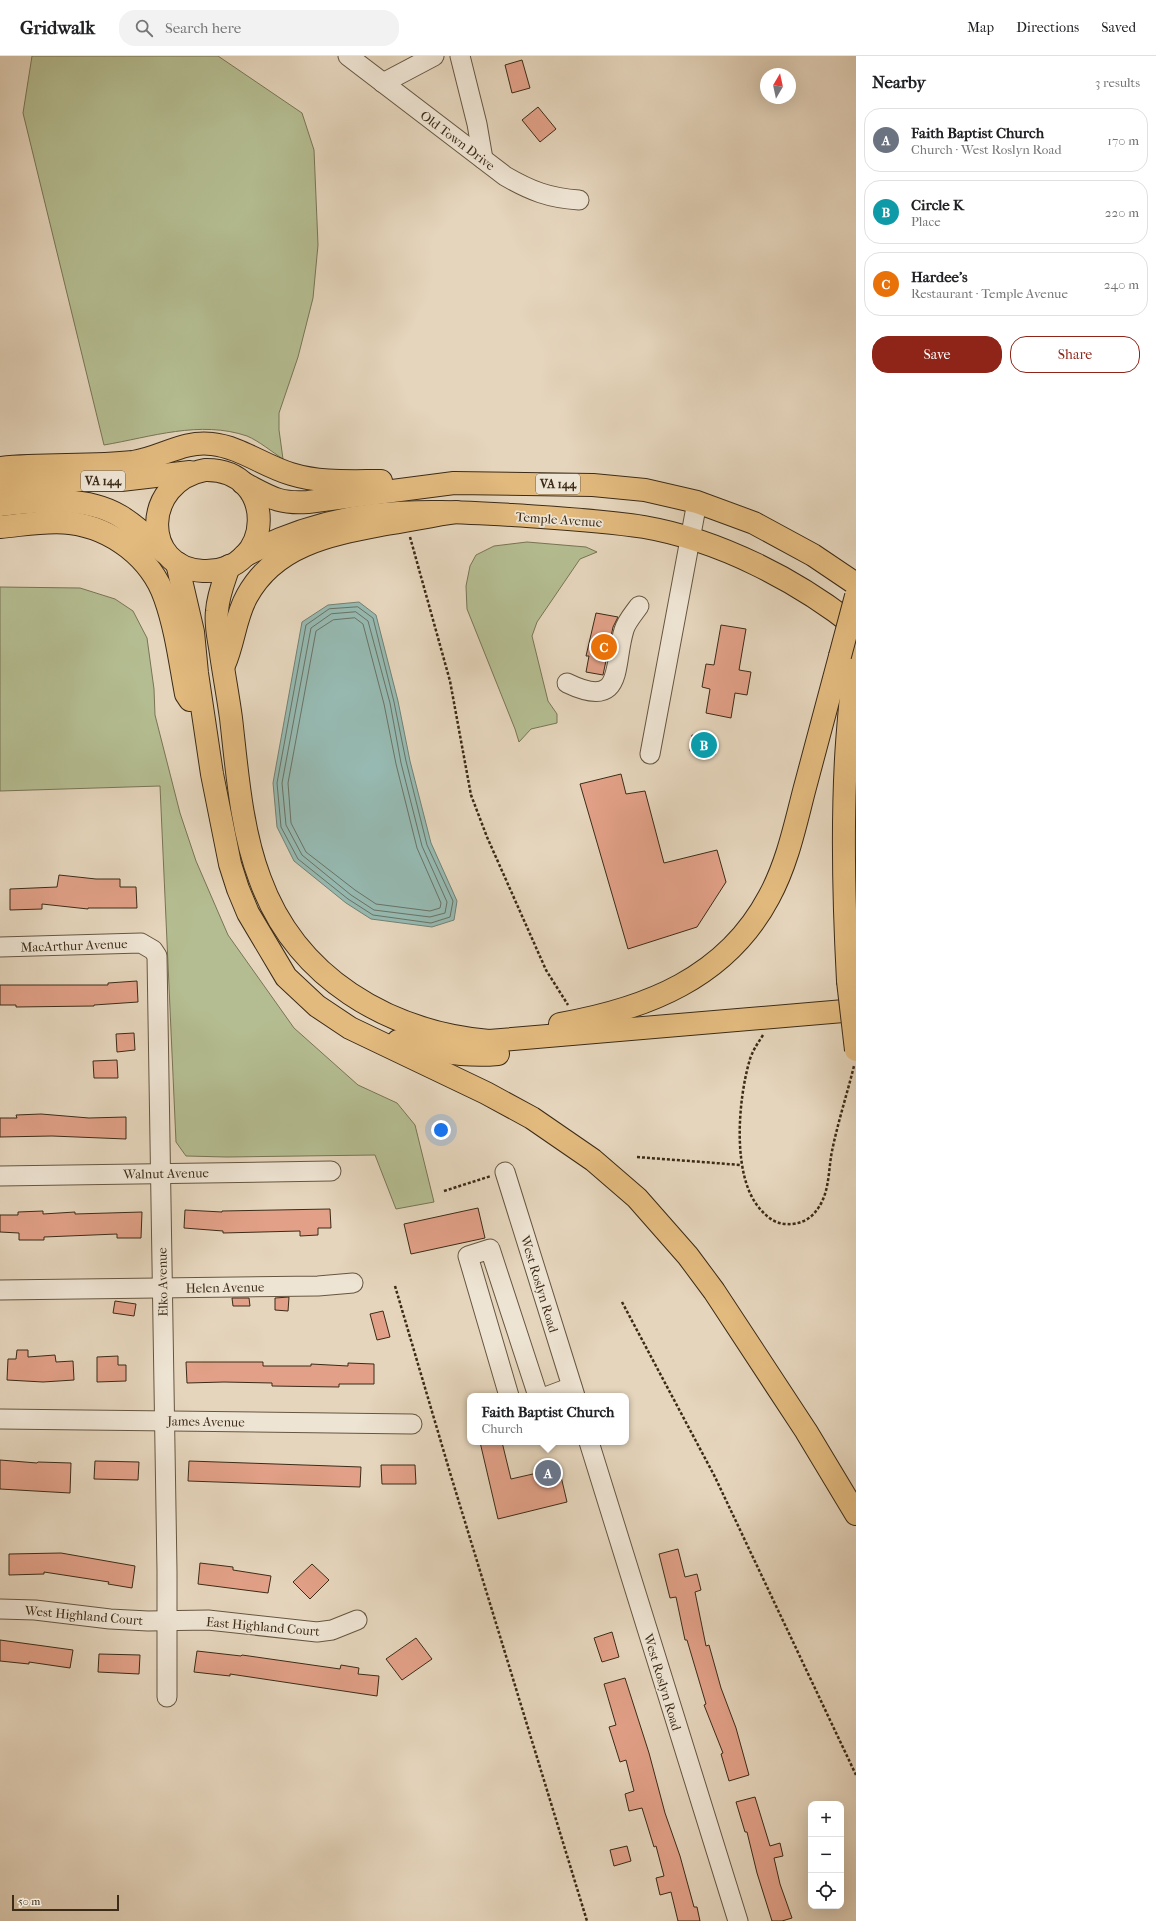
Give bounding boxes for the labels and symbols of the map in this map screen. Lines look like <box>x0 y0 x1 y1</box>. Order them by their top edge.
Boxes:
north arrow <box>760 68 796 104</box>
street label: Old Town Drive <box>418 108 498 174</box>
road number: VA 144 <box>81 471 125 491</box>
road number: VA 144 <box>536 474 580 494</box>
street label: Temple Avenue <box>515 509 603 530</box>
pin: C <box>591 632 617 662</box>
pin: B <box>691 730 717 760</box>
street label: MacArthur Avenue <box>20 936 128 955</box>
your location <box>431 1120 451 1140</box>
street label: Walnut Avenue <box>122 1165 209 1182</box>
street label: West Roslyn Road <box>517 1233 562 1335</box>
street label: Elko Avenue <box>154 1247 171 1317</box>
street label: Helen Avenue <box>186 1279 265 1296</box>
street label: James Avenue <box>166 1413 245 1430</box>
pin: A <box>535 1458 561 1488</box>
street label: West Highland Court <box>23 1603 144 1628</box>
street label: East Highland Court <box>205 1614 321 1639</box>
street label: West Roslyn Road <box>640 1631 685 1733</box>
scale bar <box>12 1893 119 1912</box>

